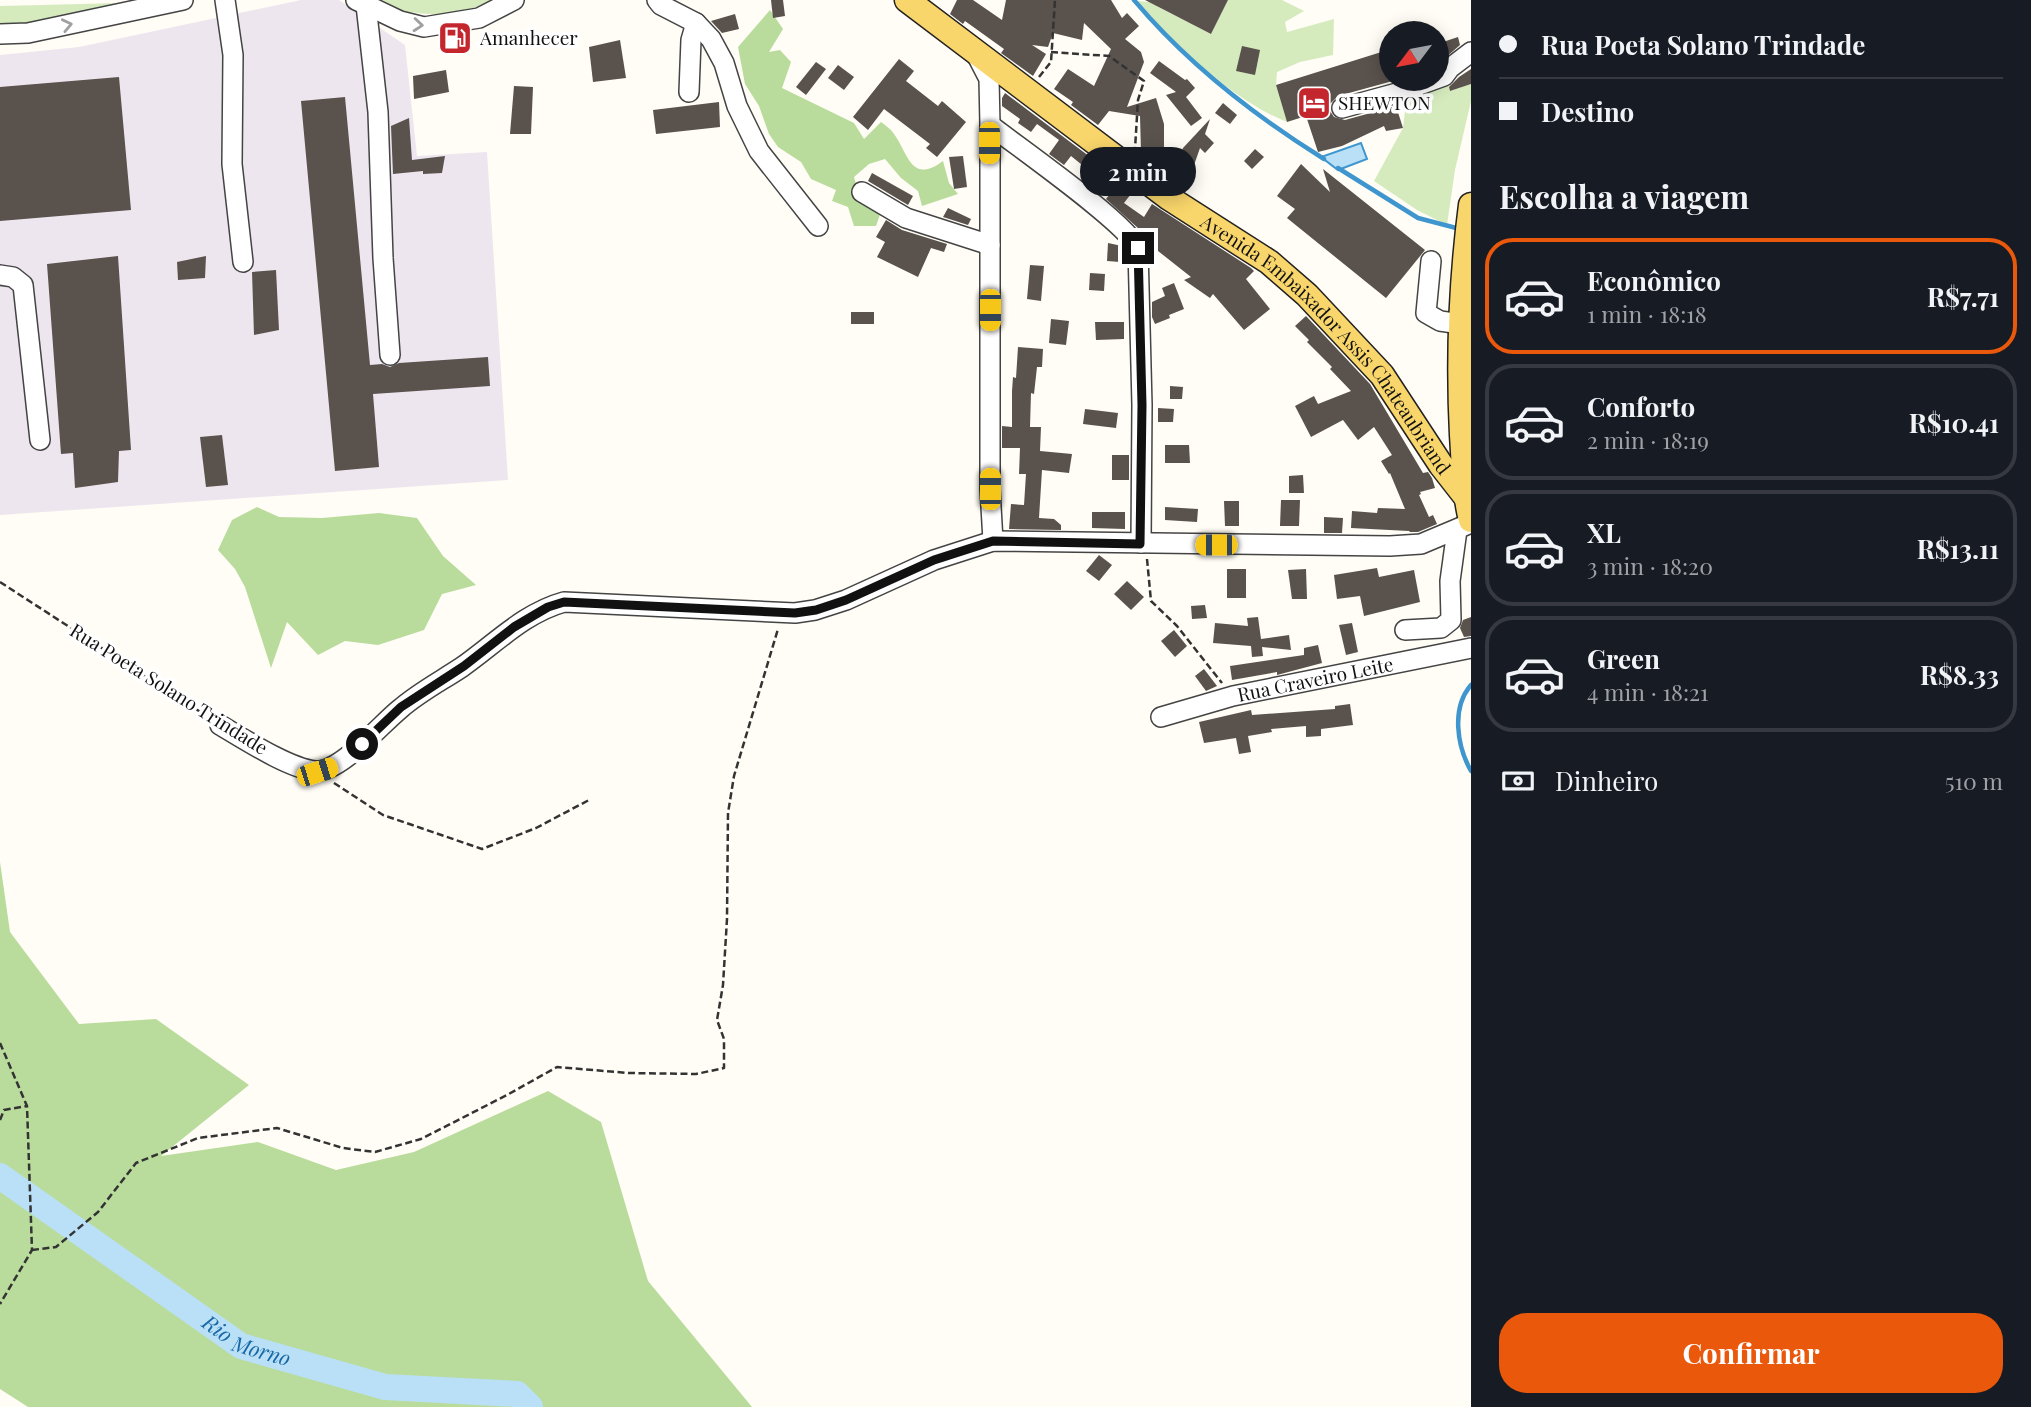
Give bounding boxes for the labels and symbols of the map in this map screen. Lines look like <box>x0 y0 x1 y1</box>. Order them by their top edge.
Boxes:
one-way arrow <box>412 17 424 32</box>
one-way arrow <box>61 18 73 33</box>
fuel station icon: Amanhecer <box>436 19 474 57</box>
north arrow <box>1379 21 1449 91</box>
place label: Amanhecer <box>479 24 578 50</box>
hotel icon: SHEWTON <box>1295 84 1333 122</box>
place label: SHEWTON <box>1338 89 1431 115</box>
car <box>979 122 1000 164</box>
callout: 2 min <box>1080 146 1196 196</box>
street label: Avenida Embaixador Assis Chateaubriand <box>1196 207 1457 479</box>
route end <box>1122 232 1154 264</box>
car <box>980 289 1001 331</box>
car <box>980 468 1001 510</box>
car <box>1196 535 1238 556</box>
street label: Rua Poeta Solano Trindade <box>66 617 273 760</box>
street label: Rua Craveiro Leite <box>1235 650 1395 707</box>
route start <box>346 728 378 760</box>
car <box>294 756 341 788</box>
water label: Rio Morno <box>197 1307 294 1371</box>

